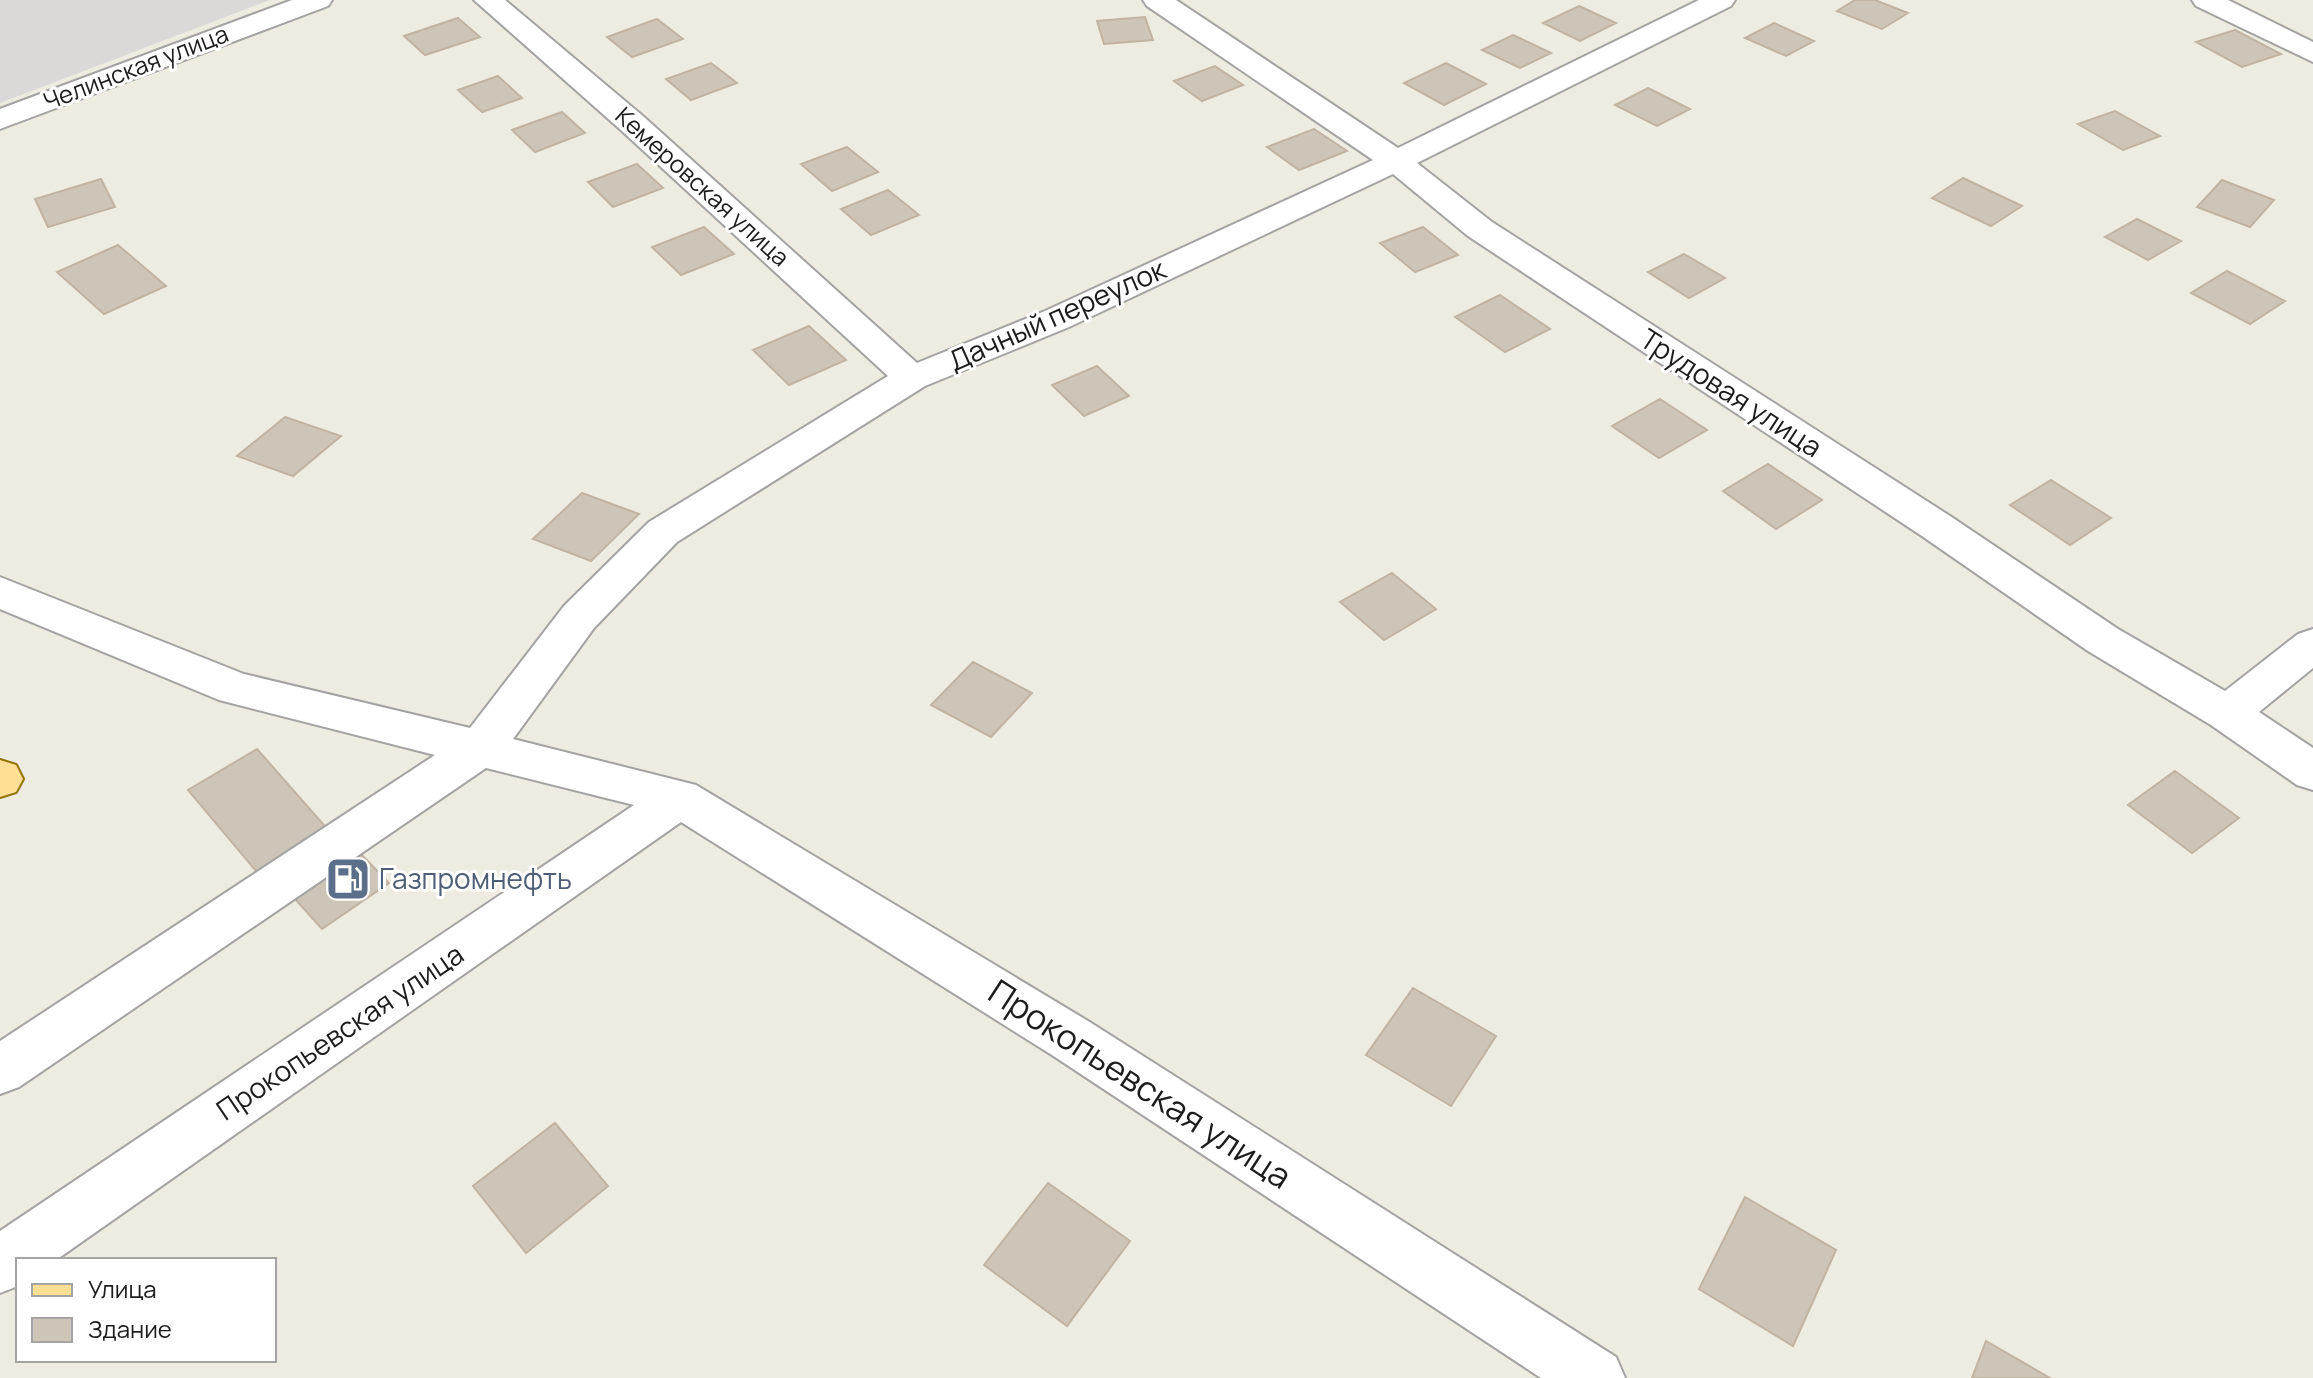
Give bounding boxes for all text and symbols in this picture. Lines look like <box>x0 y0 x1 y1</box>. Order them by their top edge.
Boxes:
street label: Челинская улица <box>38 16 233 117</box>
street label: Кемеровская улица <box>609 99 797 273</box>
street label: Дачный переулок <box>942 249 1172 379</box>
street label: Трудовая улица <box>1633 319 1830 465</box>
fuel station icon: Газпромнефть <box>324 855 372 903</box>
place label: Газпромнефть <box>379 859 572 897</box>
street label: Прокопьевская улица <box>209 934 470 1128</box>
street label: Прокопьевская улица <box>980 968 1301 1198</box>
legend <box>16 1258 276 1362</box>
text: Улица <box>88 1272 157 1305</box>
text: Здание <box>88 1312 172 1345</box>

